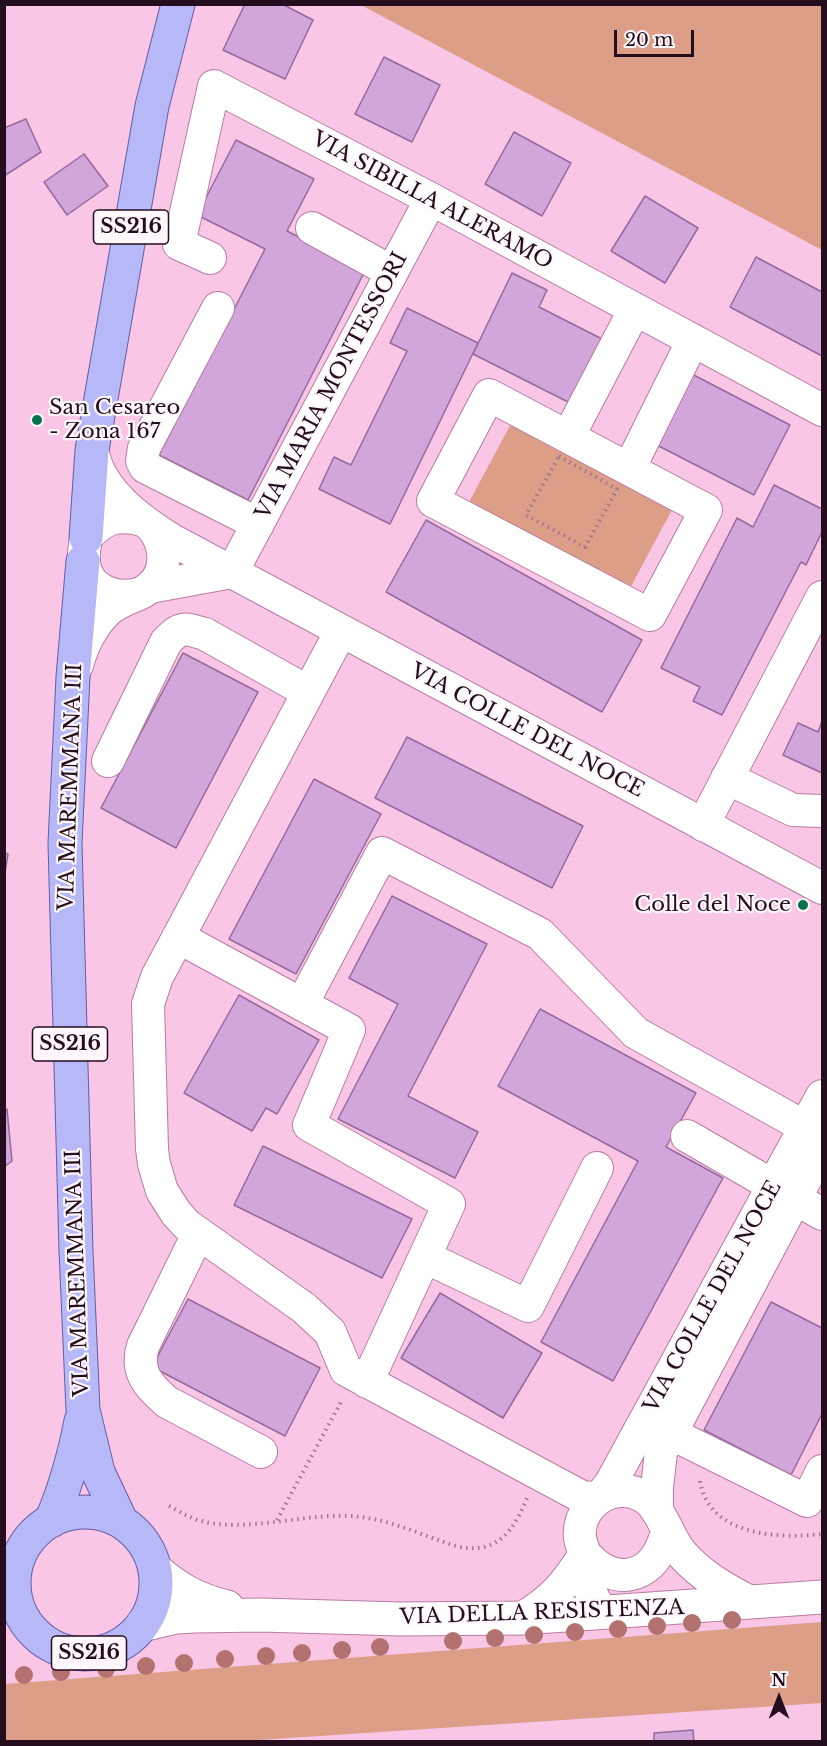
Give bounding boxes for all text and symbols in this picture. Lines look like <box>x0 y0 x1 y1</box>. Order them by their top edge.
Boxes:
scale bar <box>617 18 696 56</box>
text: 20 m <box>625 29 673 51</box>
street label: VIA SIBILLA ALERAMO <box>307 127 557 275</box>
road number: SS216 <box>94 210 168 244</box>
street label: VIA MARIA MONTESSORI <box>251 248 413 524</box>
place label: San Cesareo - Zona 167 <box>49 395 180 445</box>
marker: San Cesareo - Zona 167 <box>30 413 44 427</box>
street label: VIA COLLE DEL NOCE <box>406 659 648 803</box>
street label: VIA MAREMMANA III <box>54 663 88 911</box>
place label: Colle del Noce <box>634 892 791 918</box>
marker: Colle del Noce <box>796 898 810 912</box>
road number: SS216 <box>32 1027 107 1061</box>
street label: VIA MAREMMANA III <box>61 1149 95 1397</box>
street label: VIA COLLE DEL NOCE <box>639 1177 787 1417</box>
street label: VIA DELLA RESISTENZA <box>399 1595 685 1631</box>
road number: SS216 <box>52 1636 127 1670</box>
north arrow <box>749 1668 809 1728</box>
text: N <box>771 1670 787 1690</box>

